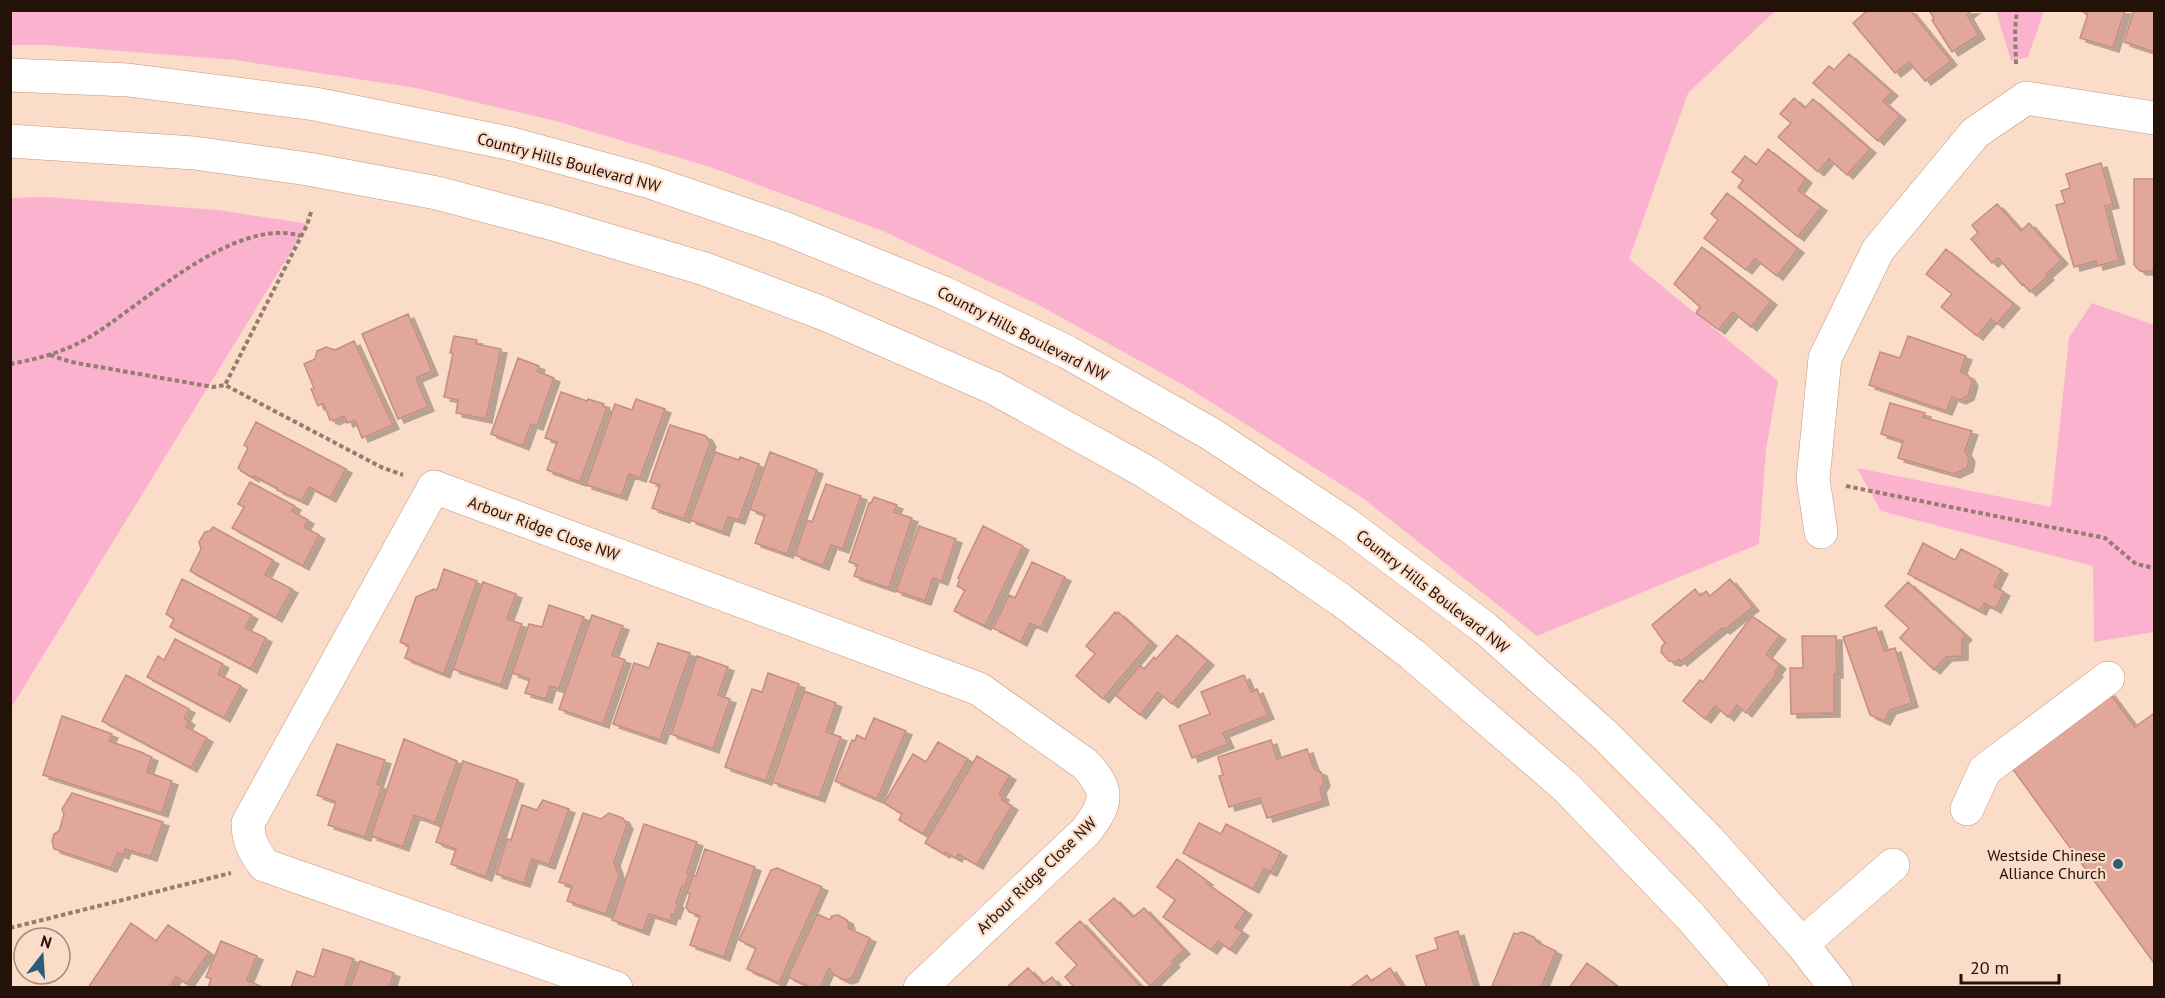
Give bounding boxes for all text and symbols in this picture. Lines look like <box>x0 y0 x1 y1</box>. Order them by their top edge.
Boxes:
street label: Country Hills Boulevard NW <box>475 128 664 196</box>
street label: Country Hills Boulevard NW <box>934 281 1112 385</box>
street label: Arbour Ridge Close NW <box>466 491 623 565</box>
street label: Country Hills Boulevard NW <box>1352 525 1514 657</box>
street label: Arbour Ridge Close NW <box>972 812 1101 938</box>
place label: Westside Chinese Alliance Church <box>1987 845 2106 883</box>
marker: Westside Chinese Alliance Church <box>2111 857 2125 871</box>
north arrow <box>12 926 72 986</box>
text: N <box>38 931 54 953</box>
scale bar <box>1961 947 2058 985</box>
text: 20 m <box>1970 956 2009 979</box>

